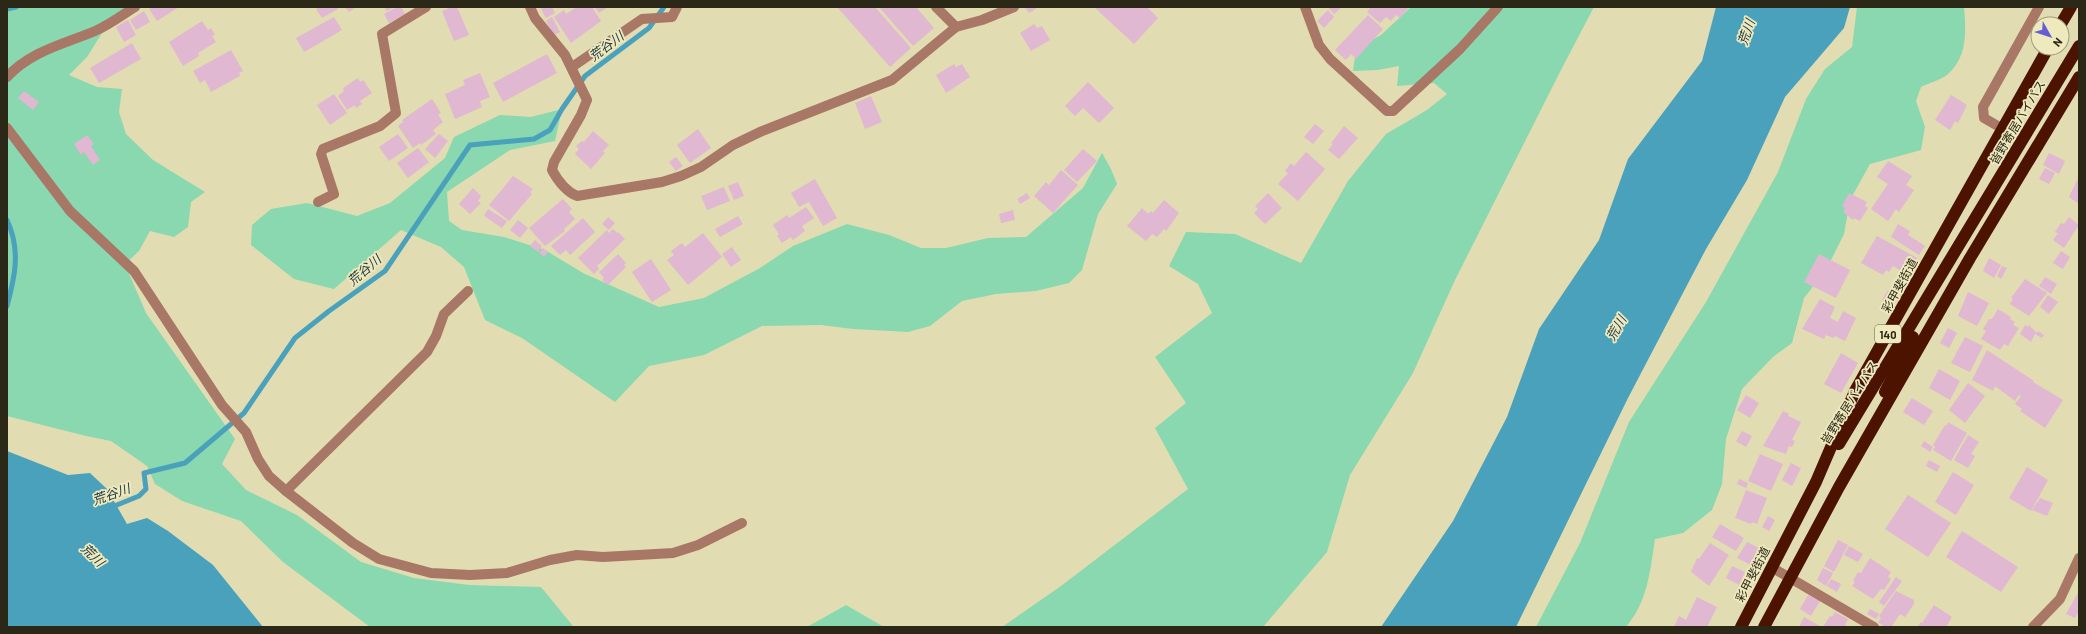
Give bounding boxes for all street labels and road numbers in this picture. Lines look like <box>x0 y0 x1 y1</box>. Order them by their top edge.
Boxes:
street label: 皆野寄居バイパス <box>1986 77 2048 167</box>
street label: 彩甲斐街道 <box>1878 255 1920 315</box>
road number: 140 <box>1875 325 1901 343</box>
street label: 皆野寄居バイパス <box>1818 358 1880 446</box>
street label: 彩甲斐街道 <box>1732 544 1772 604</box>

